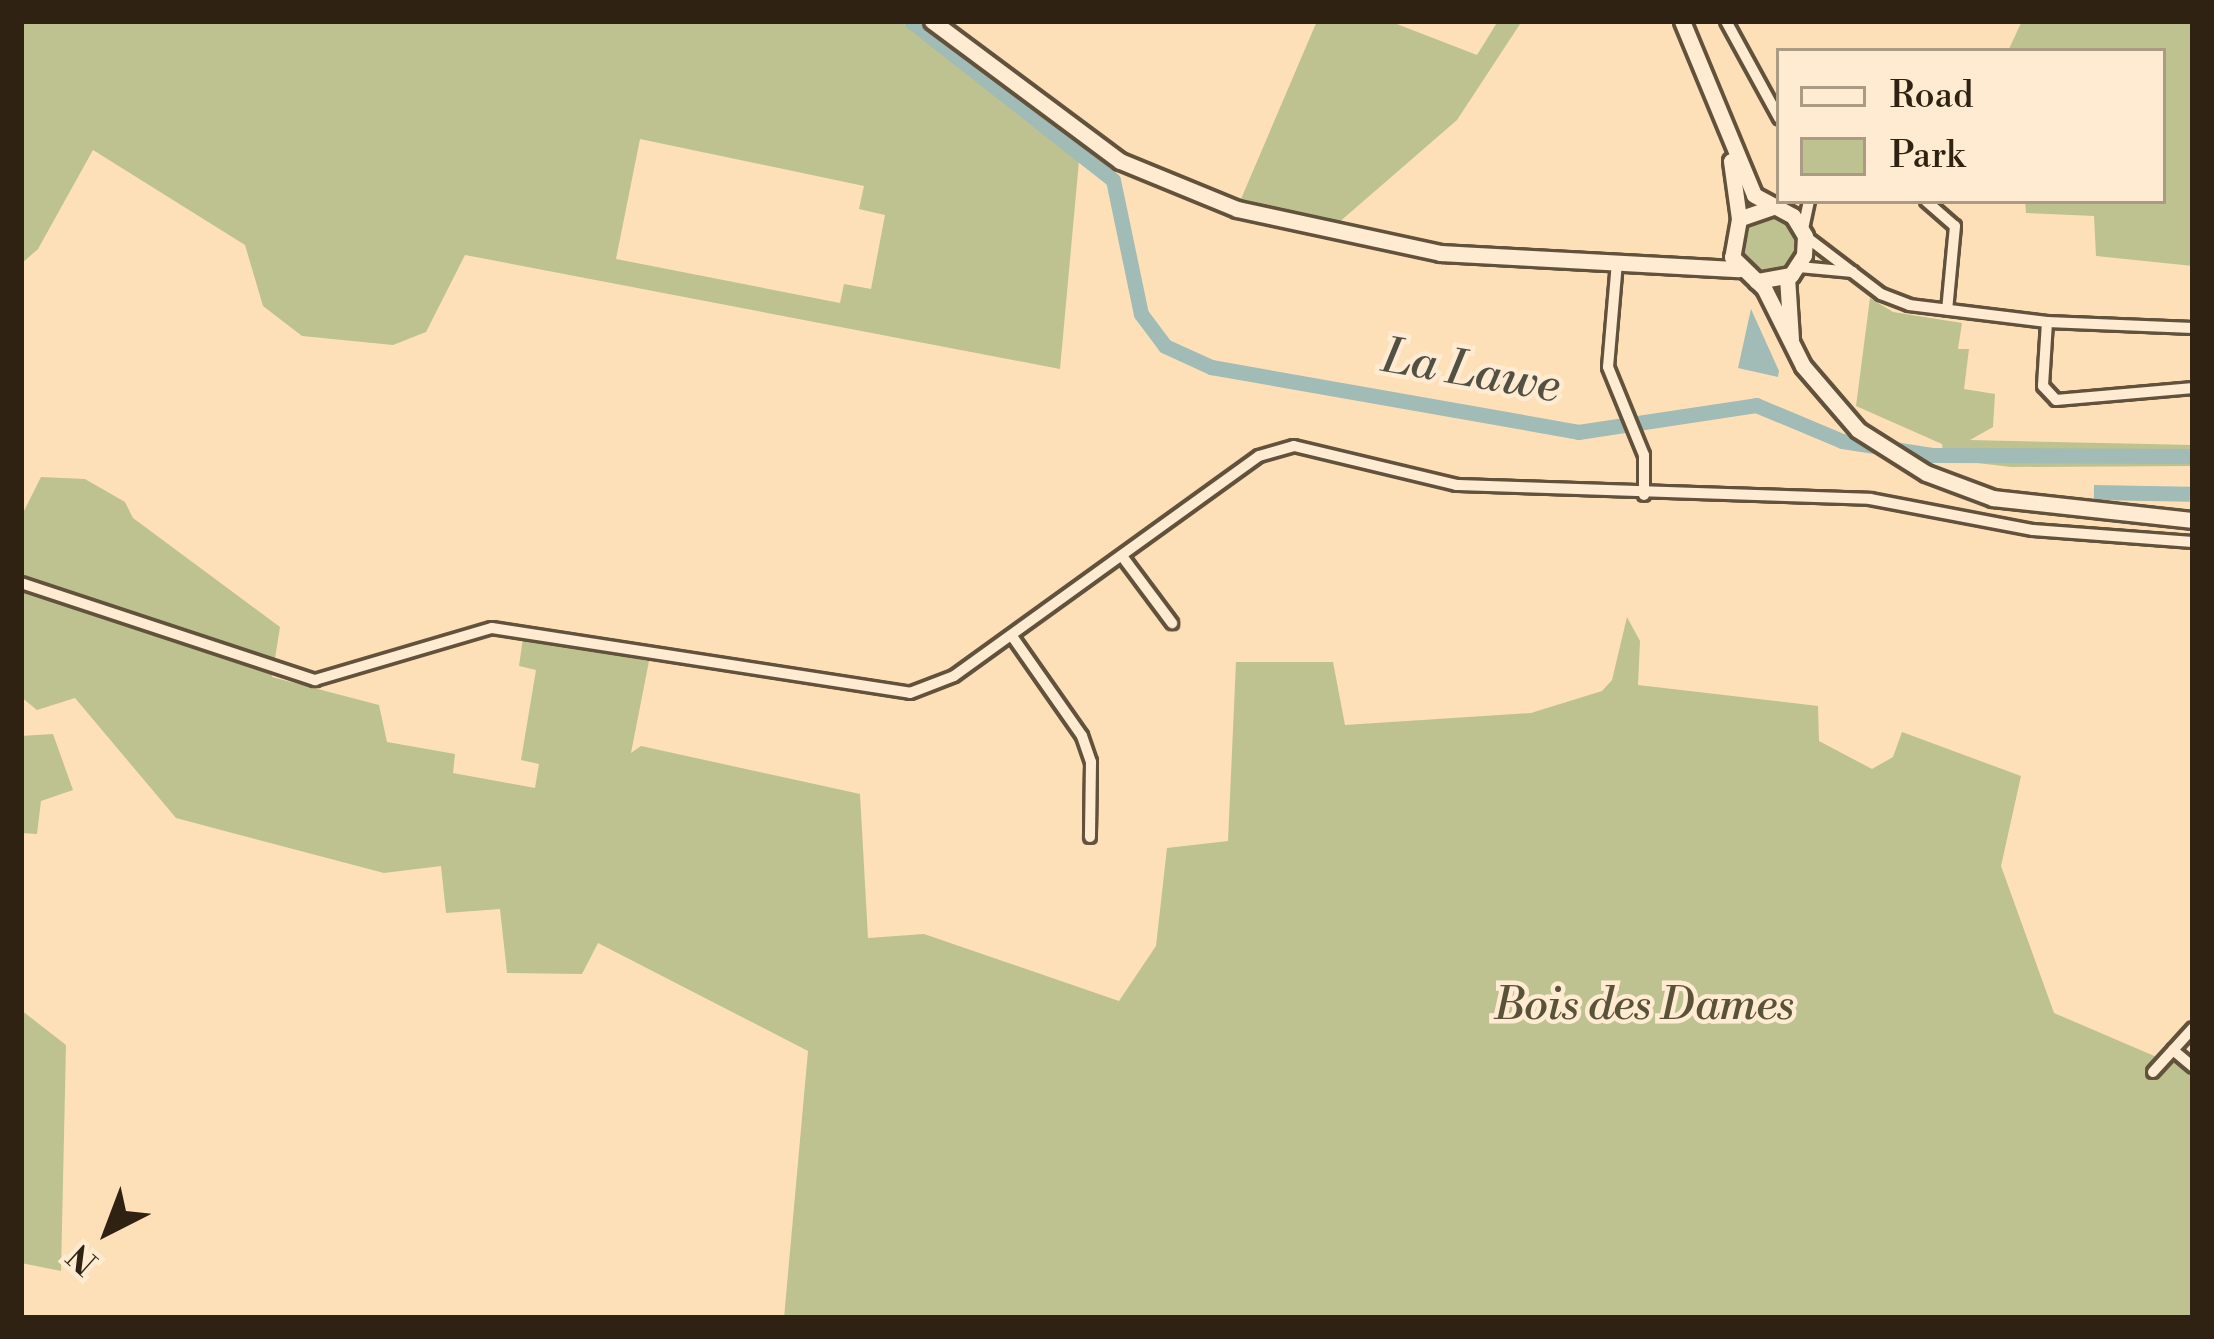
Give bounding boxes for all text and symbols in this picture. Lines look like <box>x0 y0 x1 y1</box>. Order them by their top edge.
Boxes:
legend <box>1776 48 2166 204</box>
text: Road <box>1890 74 1973 119</box>
text: Park <box>1890 134 1965 179</box>
water label: La Lawe <box>1378 329 1564 417</box>
park label: Bois des Dames <box>1494 979 1794 1033</box>
north arrow <box>48 1171 168 1291</box>
text: N <box>60 1234 107 1282</box>

